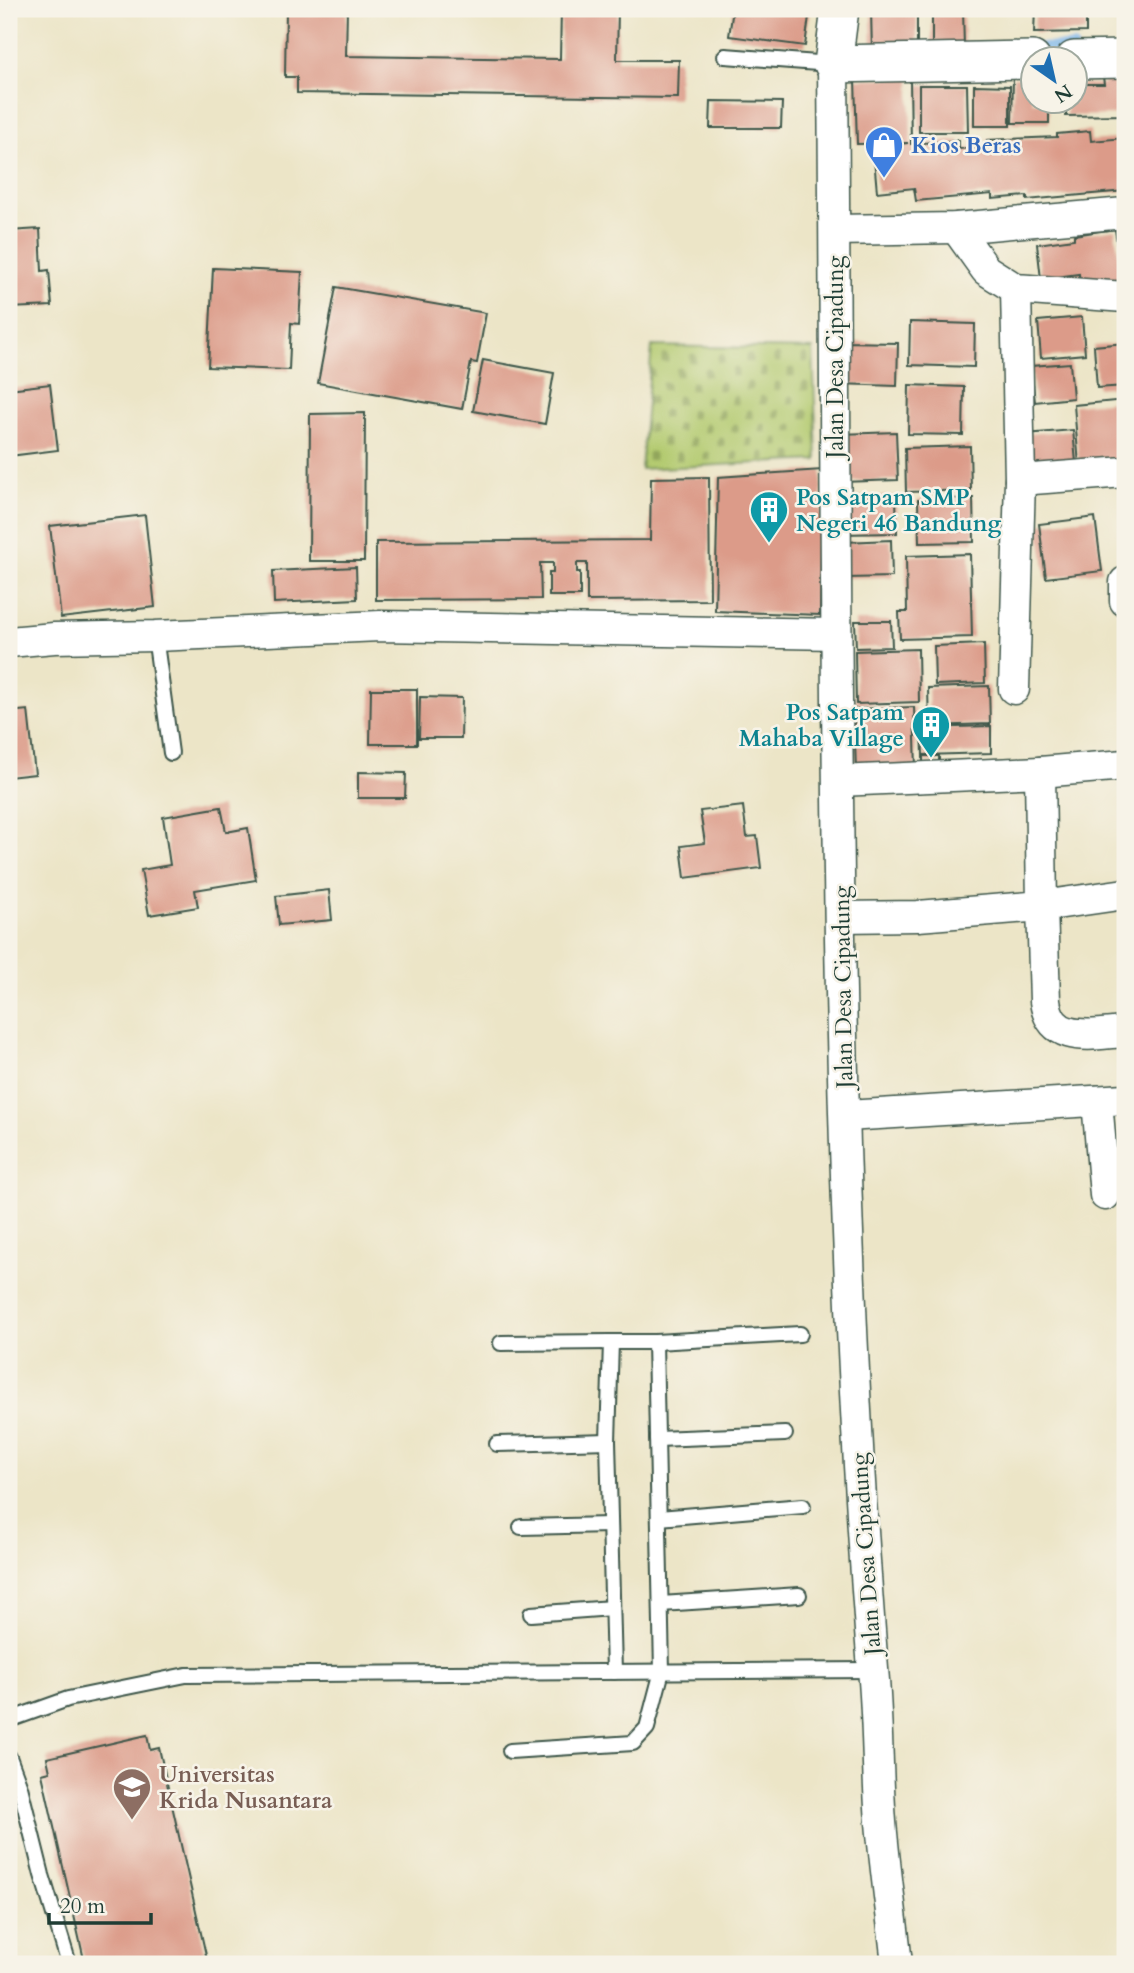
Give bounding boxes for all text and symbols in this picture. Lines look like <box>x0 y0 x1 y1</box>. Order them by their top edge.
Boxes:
north arrow <box>1018 46 1088 116</box>
text: N <box>1048 78 1077 109</box>
shop icon: Kios Beras <box>863 124 905 179</box>
place label: Kios Beras <box>911 130 1021 161</box>
street label: Jalan Desa Cipadung <box>820 256 851 461</box>
place label: Pos Satpam SMP Negeri 46 Bandung <box>796 482 1002 539</box>
building icon: Pos Satpam SMP Negeri 46 Bandung <box>748 489 790 544</box>
place label: Pos Satpam Mahaba Village <box>739 697 905 754</box>
building icon: Pos Satpam Mahaba Village <box>910 704 952 759</box>
street label: Jalan Desa Cipadung <box>826 885 860 1092</box>
street label: Jalan Desa Cipadung <box>843 1452 889 1659</box>
place label: Universitas Krida Nusantara <box>159 1759 333 1816</box>
school or university icon: Universitas Krida Nusantara <box>111 1766 153 1821</box>
scale bar <box>49 1882 150 1926</box>
text: 20 m <box>60 1892 105 1921</box>

